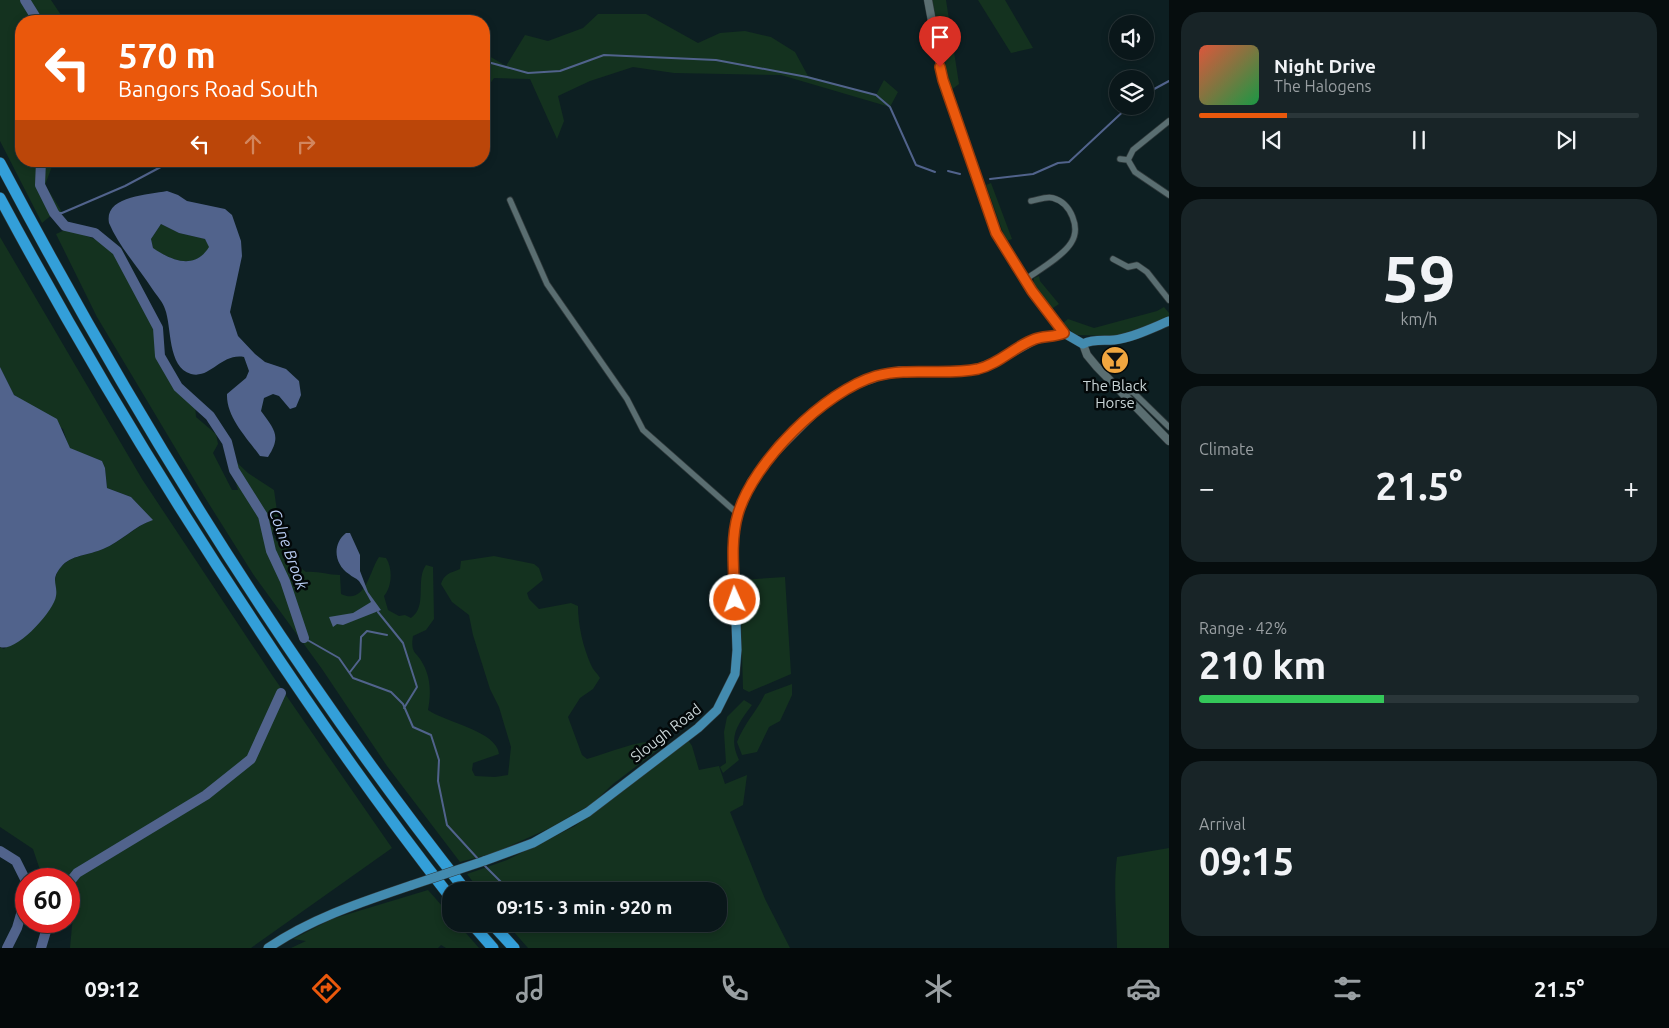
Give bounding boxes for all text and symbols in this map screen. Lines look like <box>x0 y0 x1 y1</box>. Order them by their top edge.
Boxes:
map controls <box>1109 15 1154 115</box>
button: sound <box>1109 15 1154 60</box>
pin <box>919 16 961 67</box>
icon: arrive <box>926 23 954 51</box>
icon: left <box>35 35 100 100</box>
text: 570 m <box>118 35 216 75</box>
text: Night Drive <box>1274 55 1376 77</box>
button: layers <box>1109 70 1154 115</box>
text: Bangors Road South <box>118 76 318 101</box>
text: The Halogens <box>1274 77 1372 95</box>
icon: previous <box>1258 126 1286 154</box>
icon: pause <box>1405 126 1433 154</box>
icon: next <box>1552 126 1580 154</box>
icon: left <box>186 130 214 158</box>
icon: ahead <box>239 130 267 158</box>
icon: right <box>292 130 320 158</box>
text: 59 <box>1382 241 1456 314</box>
text: km/h <box>1401 310 1437 328</box>
bar icon: The Black Horse <box>1100 345 1130 375</box>
place label: The Black Horse <box>1083 377 1148 411</box>
text: Climate <box>1199 440 1254 458</box>
text: 21.5° <box>1375 465 1463 507</box>
text: − <box>1199 472 1215 503</box>
text: + <box>1623 472 1639 503</box>
water label: Colne Brook <box>266 506 312 593</box>
position arrow <box>708 573 760 625</box>
text: Range · 42% <box>1199 619 1287 637</box>
text: 210 km <box>1199 644 1326 686</box>
street label: Slough Road <box>627 700 704 765</box>
text: Arrival <box>1199 815 1246 833</box>
text: 09:15 <box>1199 840 1294 882</box>
speed limit sign: 60 <box>15 868 80 933</box>
text: 09:15 · 3 min · 920 m <box>497 896 672 918</box>
icon: directions <box>309 971 344 1006</box>
icon: music <box>513 971 548 1006</box>
icon: phone <box>717 971 752 1006</box>
icon: climate <box>921 971 956 1006</box>
icon: car <box>1126 971 1161 1006</box>
icon: filters <box>1330 971 1365 1006</box>
text: 09:12 <box>85 976 140 1001</box>
text: 21.5° <box>1534 976 1584 1001</box>

